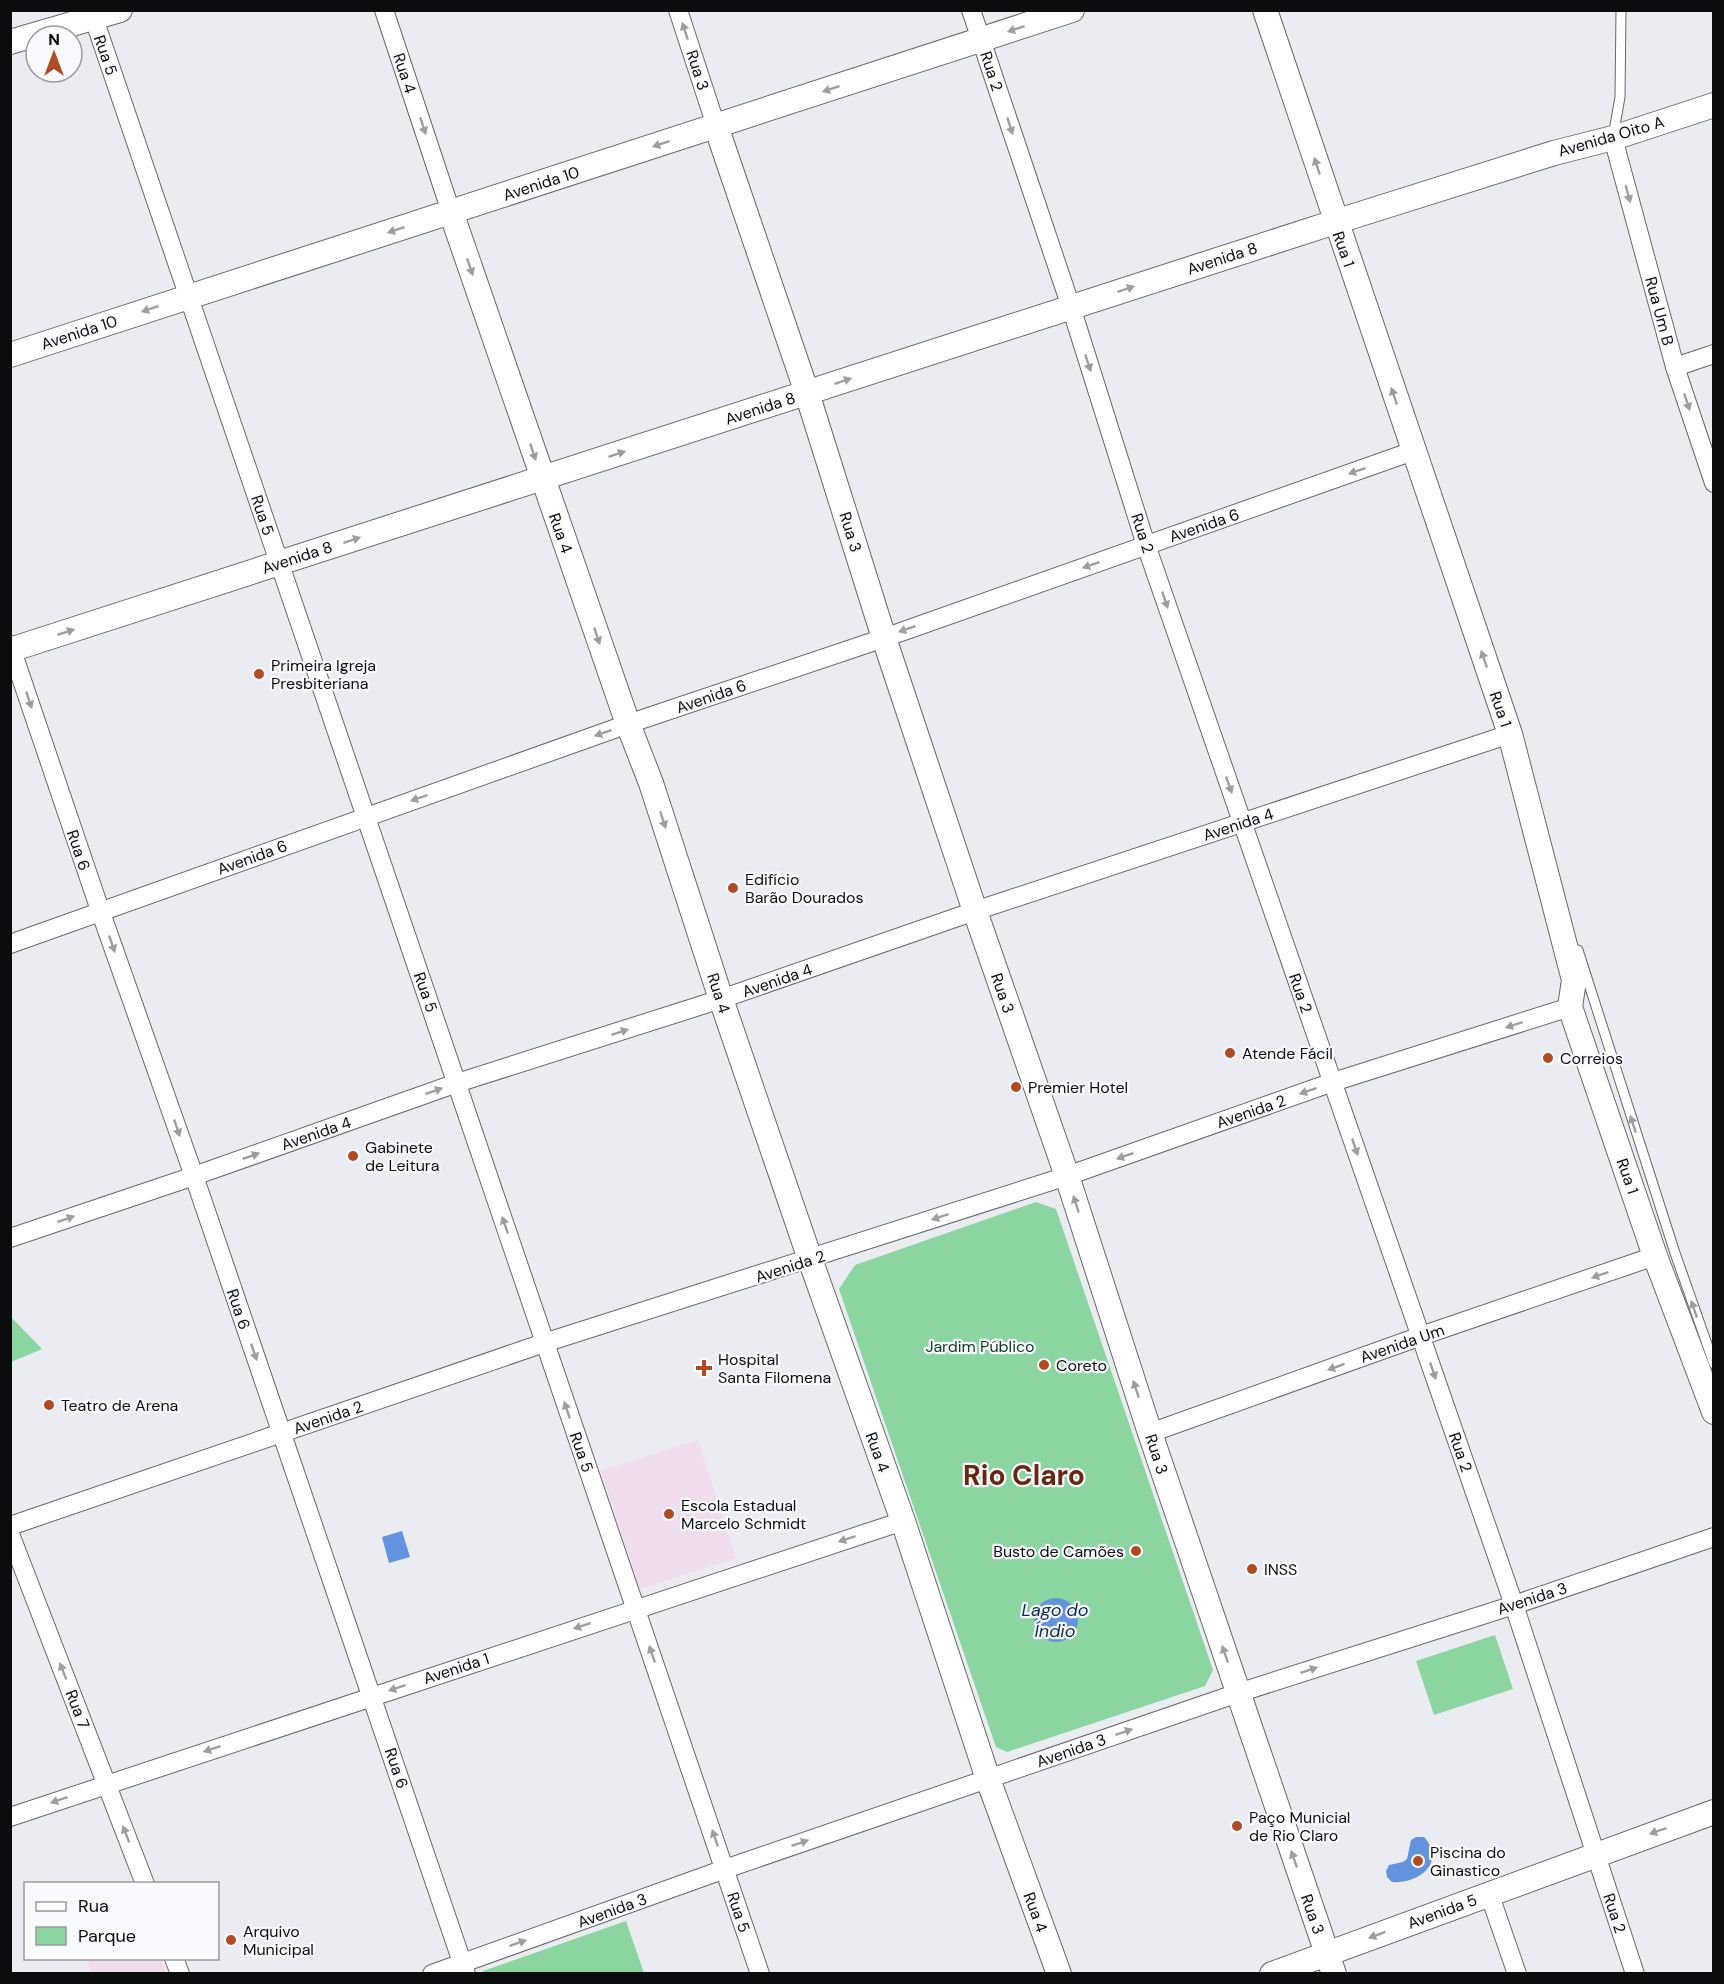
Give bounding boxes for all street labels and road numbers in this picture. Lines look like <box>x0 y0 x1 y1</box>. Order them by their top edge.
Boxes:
street label: Rua 5 <box>89 32 122 78</box>
street label: Rua 3 <box>681 47 714 93</box>
street label: Rua 2 <box>975 48 1008 94</box>
street label: Rua 4 <box>388 50 421 96</box>
street label: Avenida Oito A <box>1556 111 1667 162</box>
street label: Avenida 10 <box>500 161 582 206</box>
street label: Rua 1 <box>1328 228 1359 270</box>
street label: Avenida 8 <box>1184 237 1260 280</box>
street label: Rua Um B <box>1640 274 1679 348</box>
street label: Avenida 10 <box>38 310 120 355</box>
street label: Avenida 8 <box>722 387 798 430</box>
street label: Rua 5 <box>246 492 279 538</box>
street label: Avenida 6 <box>1166 504 1242 547</box>
street label: Rua 3 <box>834 509 867 555</box>
street label: Rua 4 <box>544 510 577 556</box>
street label: Rua 2 <box>1126 510 1159 556</box>
street label: Avenida 8 <box>259 536 335 579</box>
street label: Avenida 6 <box>673 675 749 718</box>
street label: Rua 1 <box>1485 688 1516 730</box>
street label: Avenida 4 <box>1200 803 1276 846</box>
street label: Rua 6 <box>62 827 95 873</box>
street label: Avenida 6 <box>214 835 290 880</box>
street label: Avenida 4 <box>739 959 815 1002</box>
street label: Rua 5 <box>409 969 442 1015</box>
street label: Rua 4 <box>702 970 735 1016</box>
street label: Rua 3 <box>986 970 1019 1016</box>
street label: Rua 2 <box>1284 970 1317 1016</box>
street label: Avenida 2 <box>1214 1090 1289 1133</box>
street label: Avenida 4 <box>278 1112 354 1155</box>
street label: Rua 1 <box>1612 1155 1643 1197</box>
street label: Avenida 2 <box>753 1245 828 1288</box>
street label: Rua 6 <box>222 1286 255 1332</box>
street label: Avenida Um <box>1357 1319 1447 1368</box>
street label: Avenida 2 <box>291 1396 366 1439</box>
street label: Rua 5 <box>565 1429 598 1475</box>
street label: Rua 4 <box>861 1429 895 1475</box>
street label: Rua 2 <box>1444 1429 1477 1475</box>
street label: Rua 3 <box>1140 1431 1173 1477</box>
street label: Avenida 3 <box>1494 1577 1570 1620</box>
street label: Avenida 1 <box>421 1648 492 1689</box>
street label: Rua 7 <box>61 1687 95 1732</box>
street label: Avenida 3 <box>1034 1729 1109 1772</box>
street label: Rua 6 <box>380 1745 413 1791</box>
street label: Avenida 3 <box>575 1888 650 1933</box>
street label: Rua 5 <box>722 1889 755 1935</box>
street label: Rua 4 <box>1019 1889 1053 1935</box>
street label: Avenida 5 <box>1404 1889 1480 1934</box>
street label: Rua 2 <box>1598 1890 1631 1936</box>
street label: Rua 3 <box>1296 1891 1329 1937</box>

